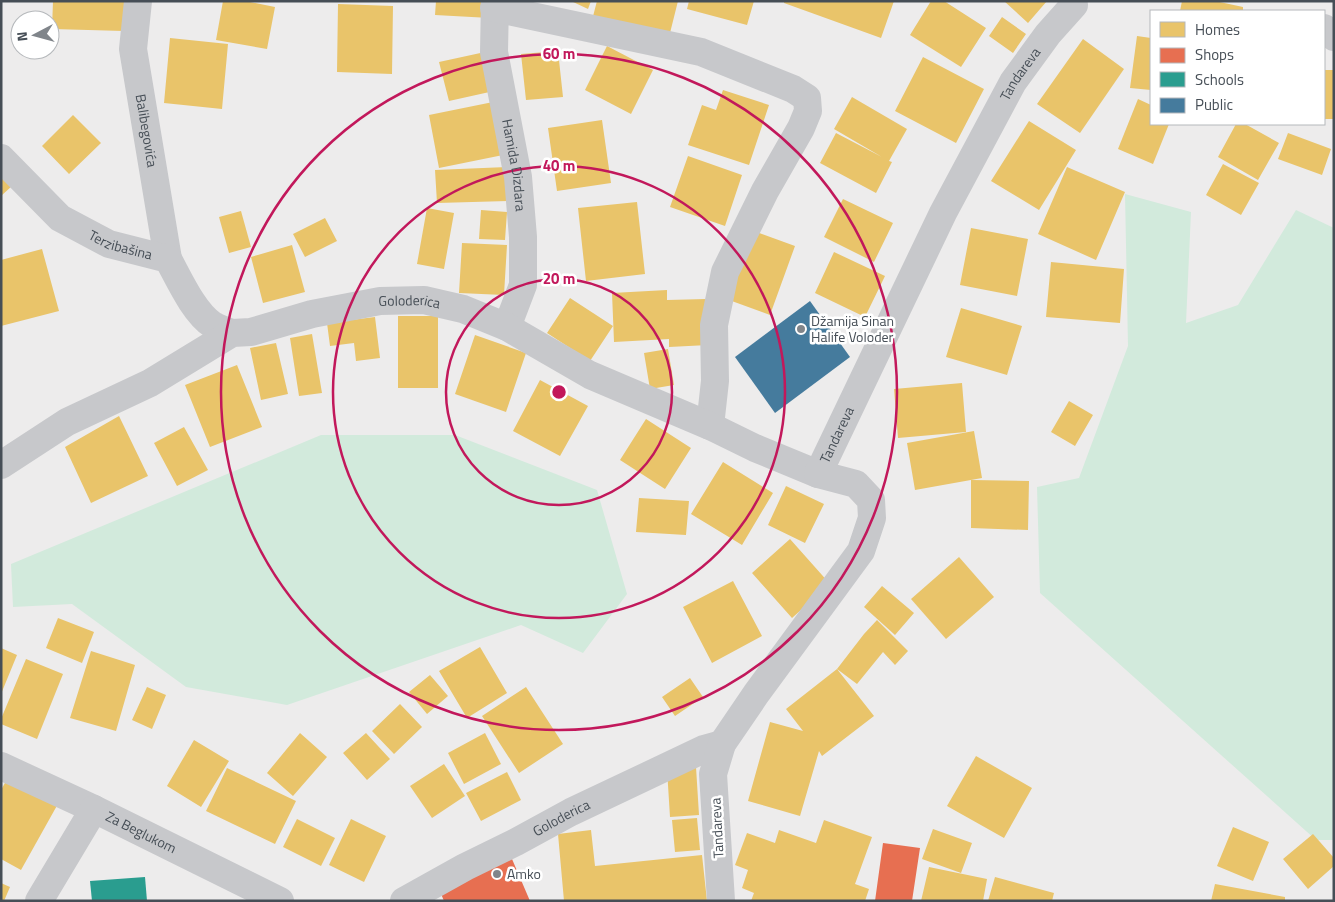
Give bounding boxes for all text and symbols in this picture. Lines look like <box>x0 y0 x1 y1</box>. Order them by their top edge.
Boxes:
north arrow <box>10 10 60 60</box>
legend <box>1150 10 1325 125</box>
text: Homes <box>1195 18 1240 41</box>
text: N <box>11 30 33 42</box>
text: 60 m <box>543 42 575 65</box>
street label: Tandareva <box>994 43 1045 104</box>
text: Shops <box>1195 43 1234 66</box>
text: Schools <box>1195 68 1244 91</box>
street label: Balibegovića <box>131 92 164 169</box>
text: Public <box>1195 93 1233 116</box>
street label: Hamida Dizdara <box>497 117 532 212</box>
text: 40 m <box>543 154 575 177</box>
street label: Terzibašina <box>85 224 155 265</box>
text: 20 m <box>543 267 575 290</box>
street label: Goloderica <box>378 289 443 314</box>
place label: Džamija Sinan Halife Voloder <box>811 310 894 347</box>
marker: Džamija Sinan Halife Voloder <box>795 323 807 335</box>
centre of rings <box>550 383 568 401</box>
street label: Tandareva <box>814 403 859 466</box>
street label: Goloderica <box>529 794 593 841</box>
street label: Tandareva <box>704 797 729 859</box>
street label: Za Beglukom <box>102 805 180 858</box>
place label: Amko <box>507 863 541 884</box>
marker: Amko <box>491 868 503 880</box>

